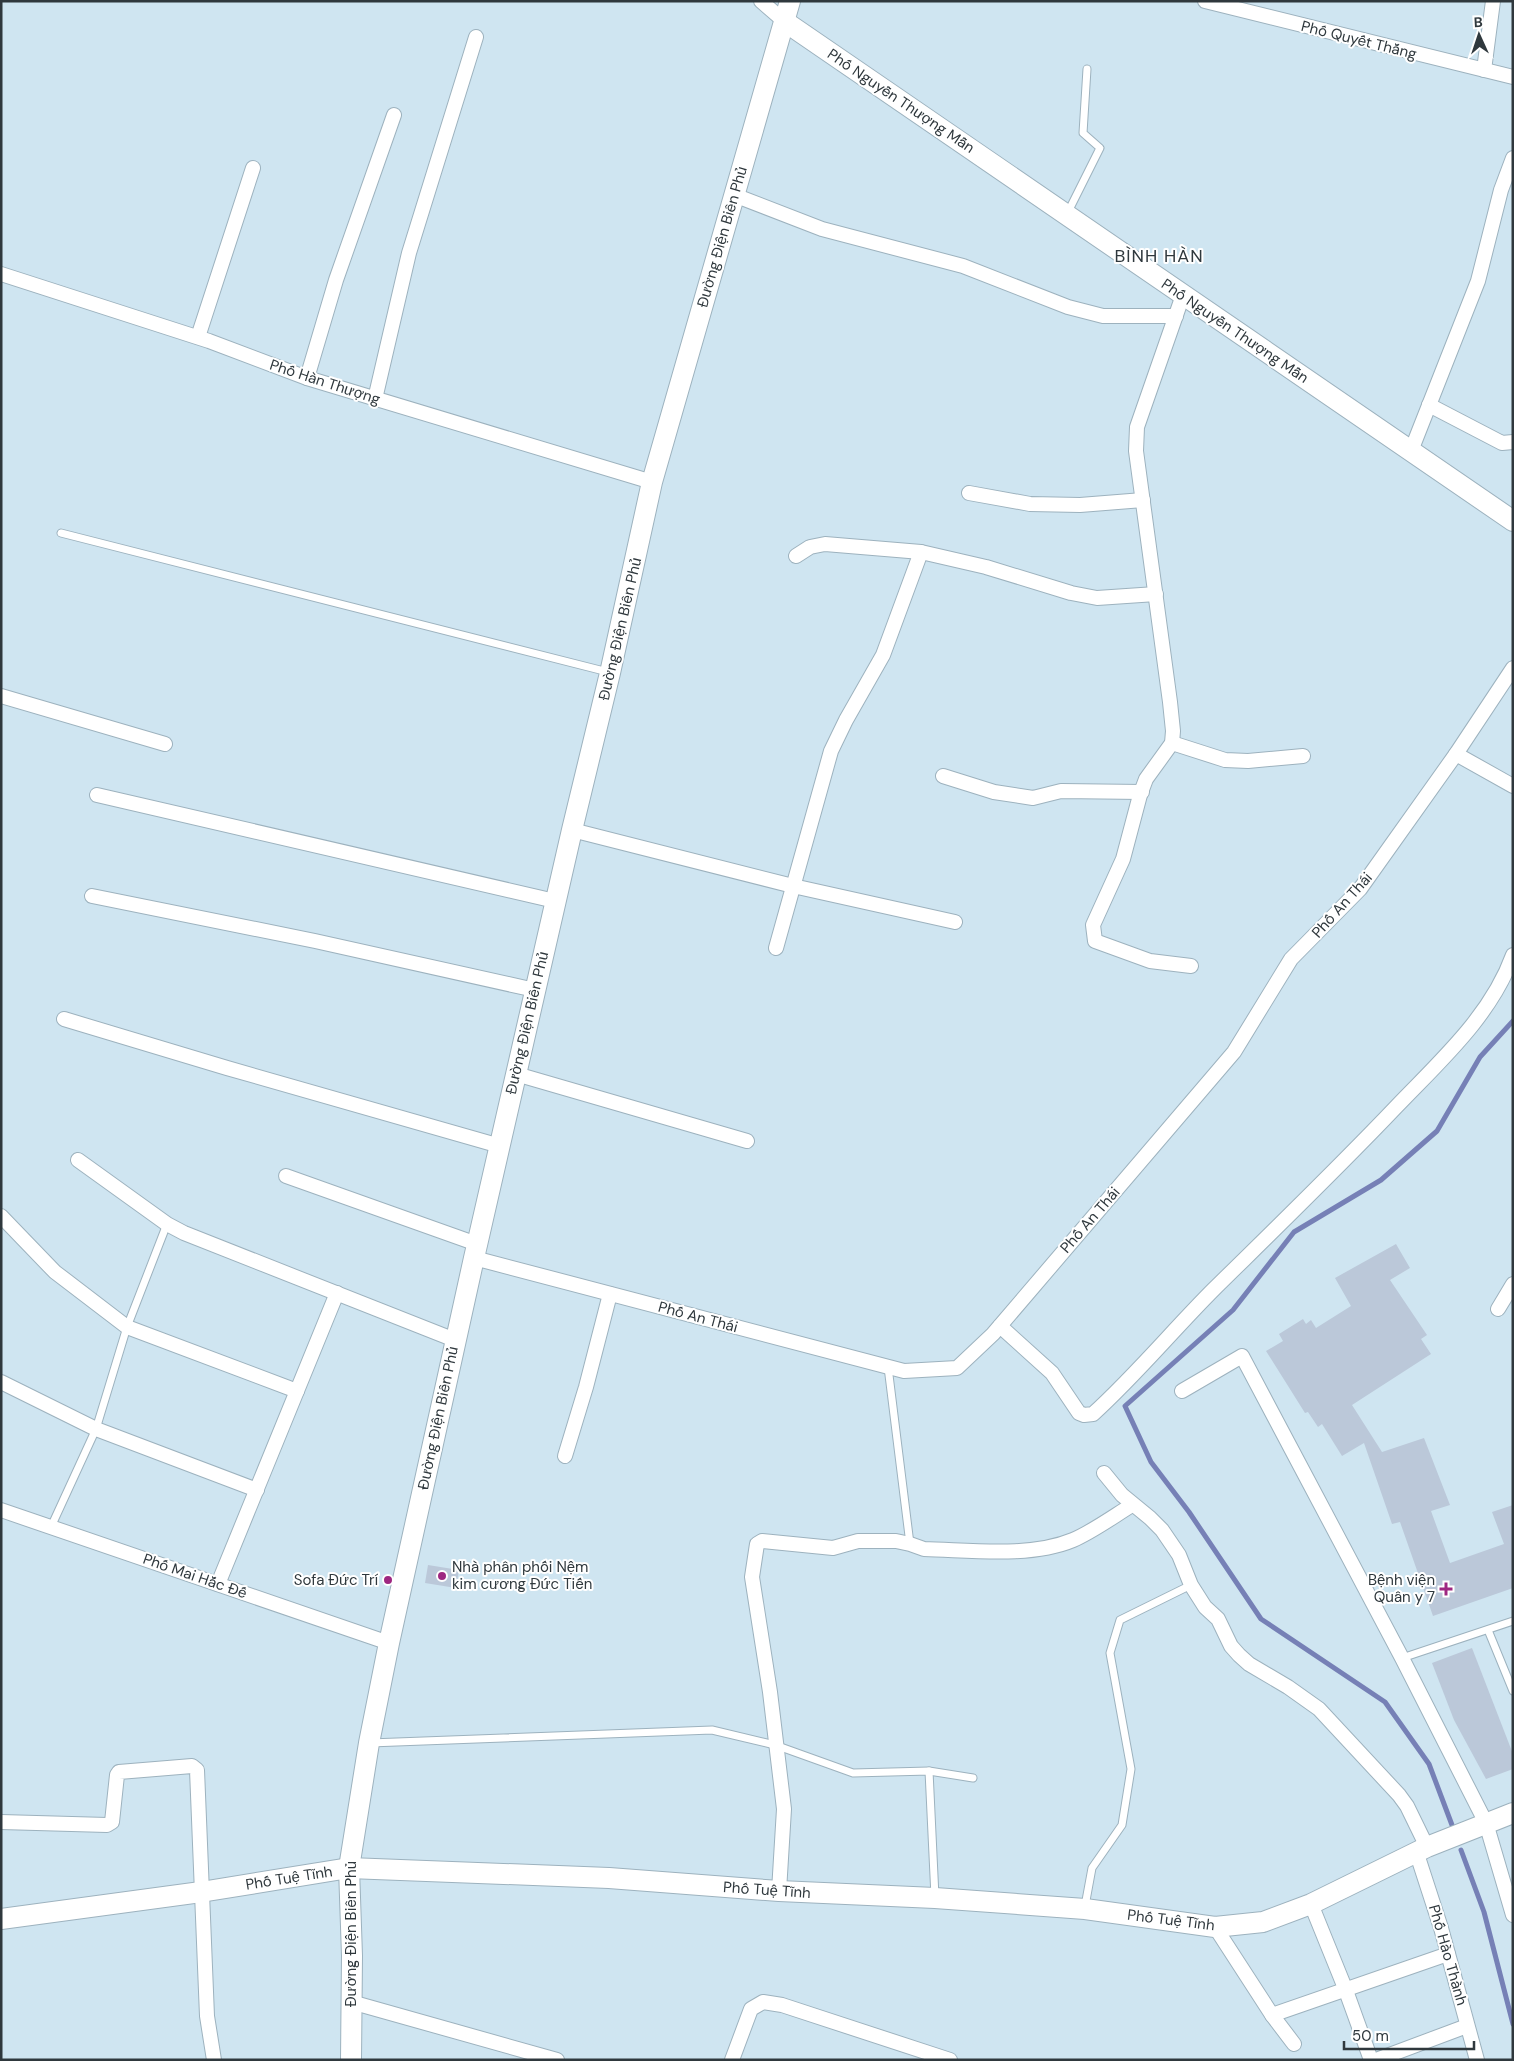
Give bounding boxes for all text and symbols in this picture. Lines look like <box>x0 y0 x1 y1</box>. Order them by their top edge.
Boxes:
north arrow <box>1454 10 1504 60</box>
text: B <box>1473 13 1483 31</box>
street label: Phố Quyết Thắng <box>1299 16 1419 64</box>
street label: Phố Nguyễn Thượng Mẫn <box>823 44 979 158</box>
street label: Đường Điện Biên Phủ <box>692 164 752 310</box>
district label: BÌNH HÀN <box>1114 244 1204 268</box>
street label: Phố Nguyễn Thượng Mẫn <box>1157 274 1313 388</box>
street label: Phố Hàn Thượng <box>267 355 383 409</box>
street label: Đường Điện Biên Phủ <box>594 556 646 702</box>
street label: Phố An Thái <box>1307 868 1377 942</box>
street label: Đường Điện Biên Phủ <box>501 950 553 1096</box>
street label: Phố An Thái <box>1056 1183 1124 1257</box>
street label: Phố An Thái <box>656 1297 740 1337</box>
street label: Đường Điện Biên Phủ <box>413 1344 463 1492</box>
street label: Phố Mai Hắc Đế <box>140 1549 250 1603</box>
place label: Nhà phân phối Nệm kim cương Đức Tiến <box>452 1557 592 1594</box>
place label: Sofa Đức Trí <box>294 1570 379 1590</box>
marker: Nhà phân phối Nệm kim cương Đức Tiến <box>436 1570 448 1582</box>
place label: Bệnh viện Quân y 7 <box>1368 1570 1435 1607</box>
marker: Sofa Đức Trí <box>382 1574 394 1586</box>
marker: Bệnh viện Quân y 7 <box>1439 1582 1453 1596</box>
street label: Phố Tuệ Tĩnh <box>244 1861 334 1895</box>
street label: Đường Điện Biên Phủ <box>341 1861 361 2007</box>
street label: Phố Tuệ Tĩnh <box>723 1877 811 1903</box>
street label: Phố Hào Thành <box>1424 1902 1472 2008</box>
street label: Phố Tuệ Tĩnh <box>1126 1905 1216 1935</box>
scale bar <box>1344 2018 1474 2050</box>
text: 50 m <box>1352 2026 1389 2046</box>

